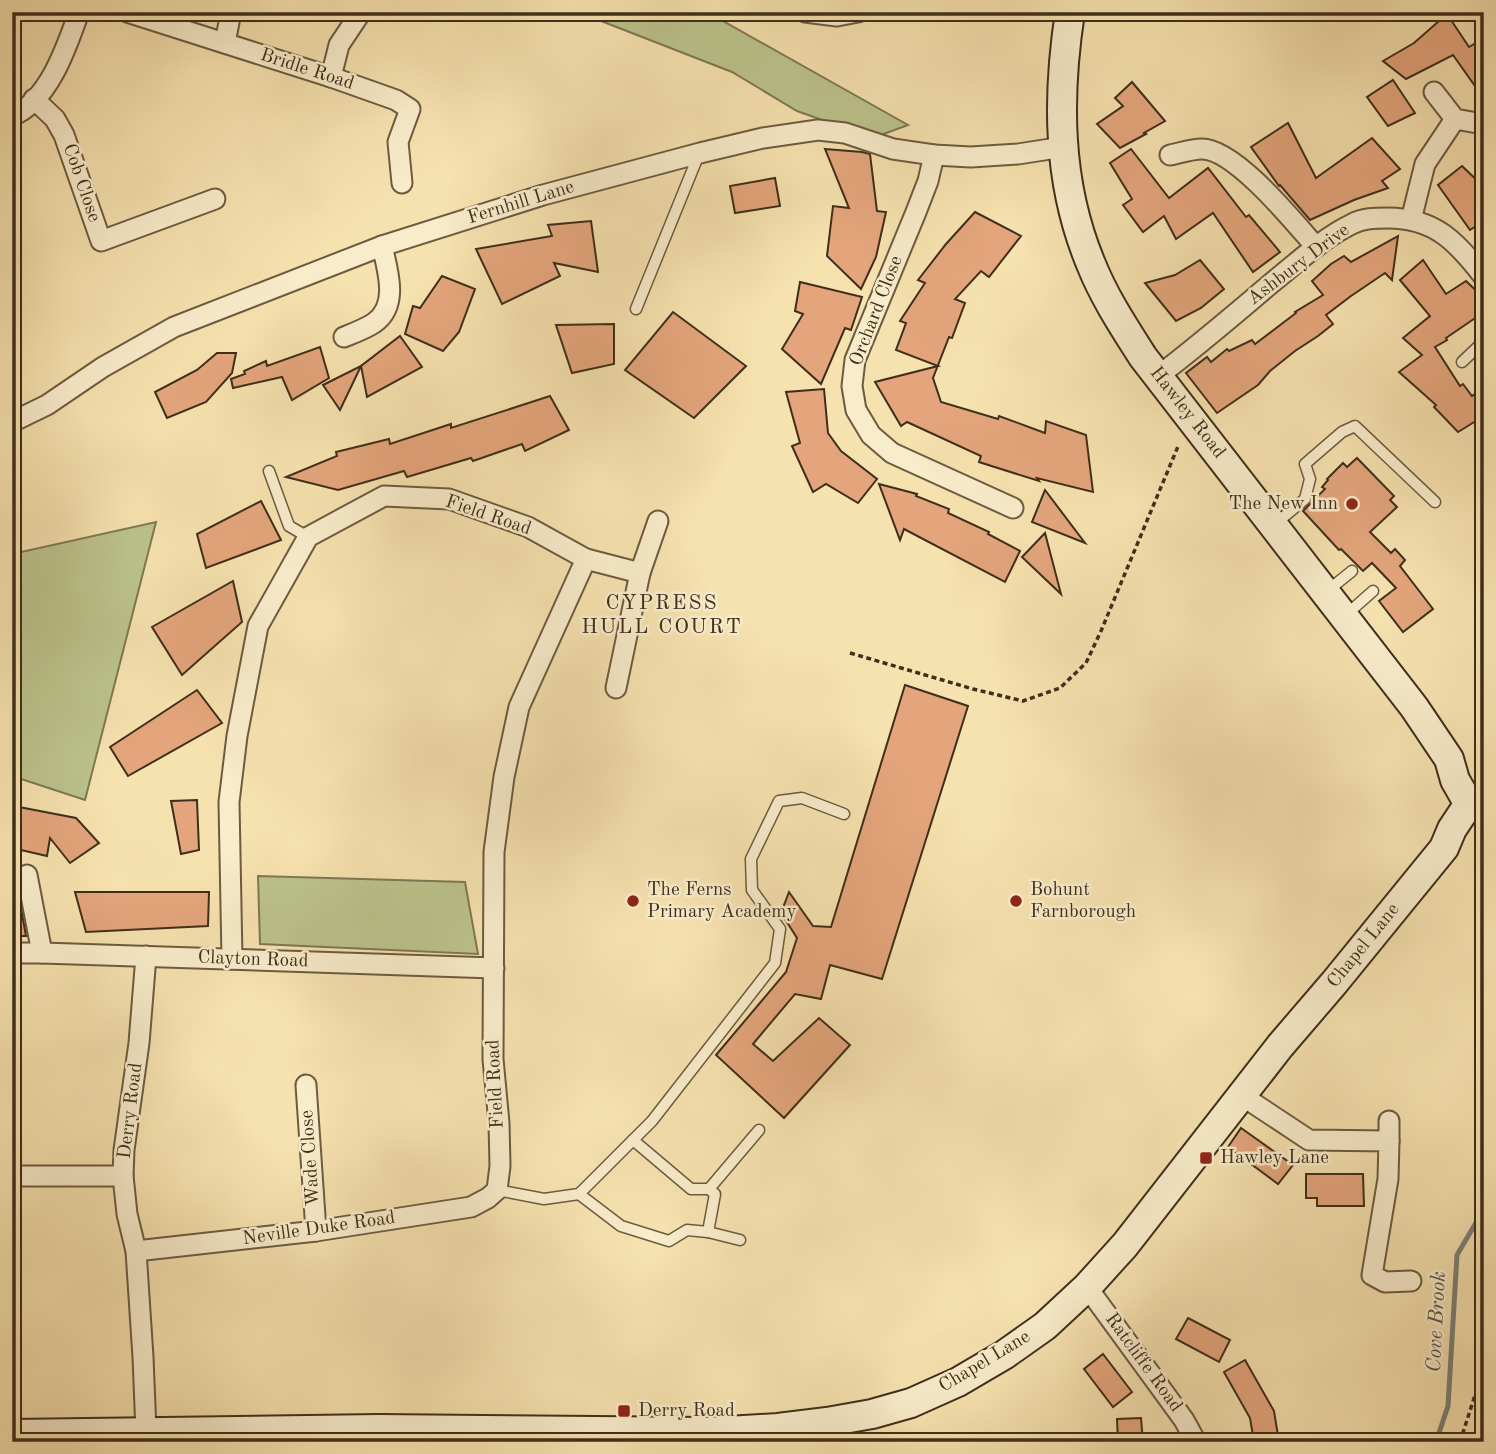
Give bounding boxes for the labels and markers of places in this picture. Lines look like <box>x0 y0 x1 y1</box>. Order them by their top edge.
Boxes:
place label: The New Inn <box>1229 495 1338 514</box>
marker: The New Inn <box>1344 496 1360 512</box>
place label: The Ferns Primary Academy <box>647 881 797 922</box>
place label: Bohunt Farnborough <box>1030 881 1136 922</box>
marker: The Ferns Primary Academy <box>625 893 641 909</box>
marker: Bohunt Farnborough <box>1008 893 1024 909</box>
place label: Hawley Lane <box>1220 1149 1329 1168</box>
marker: Hawley Lane <box>1198 1150 1214 1166</box>
place label: Derry Road <box>638 1402 735 1421</box>
marker: Derry Road <box>616 1403 632 1419</box>

